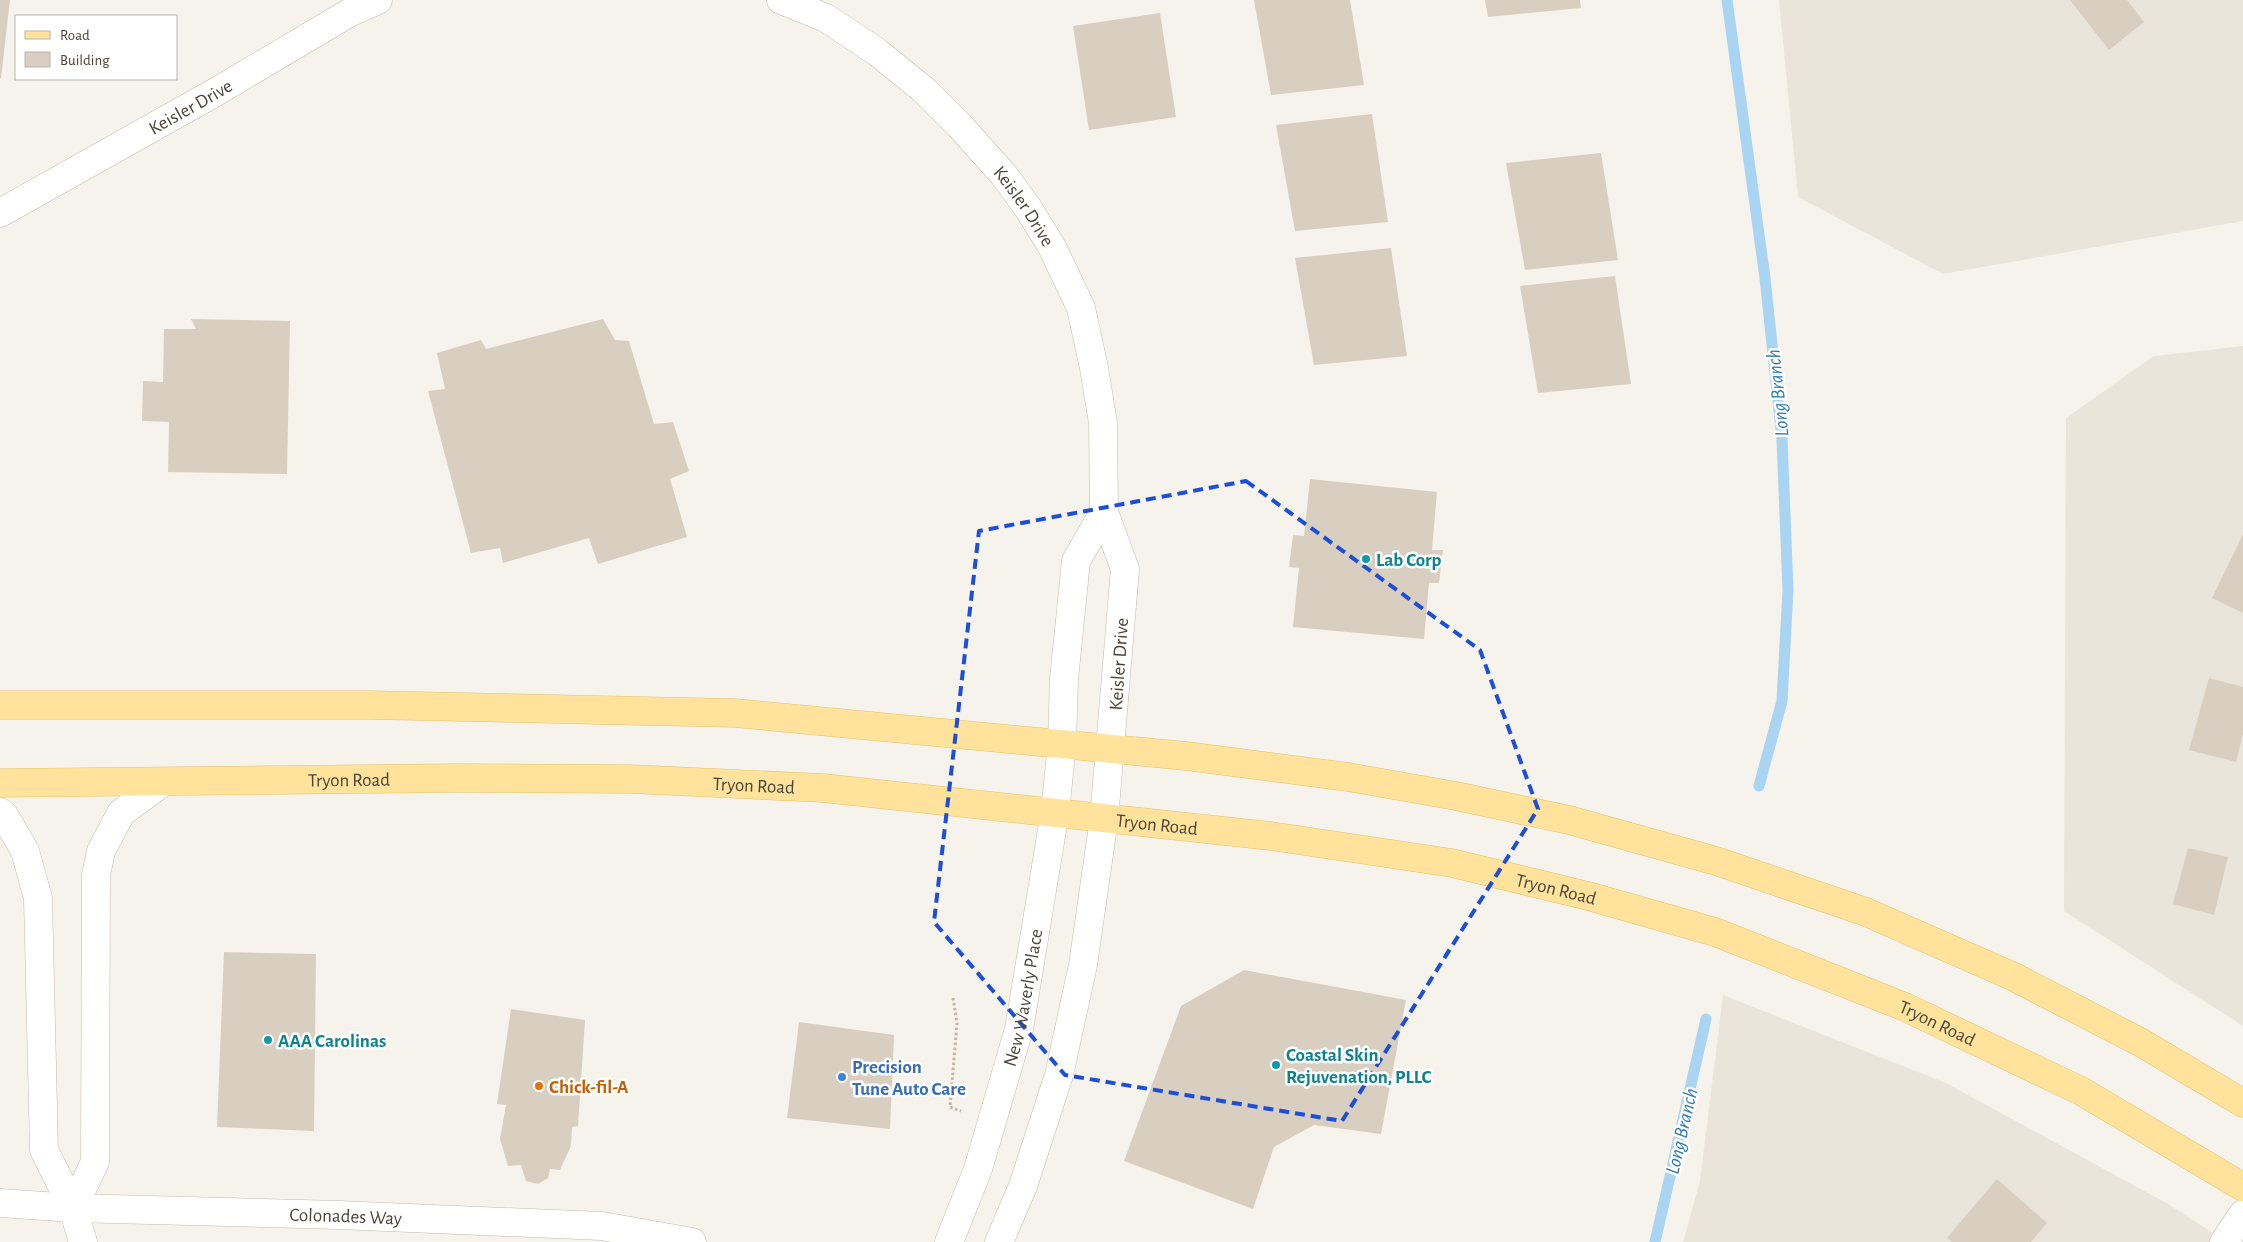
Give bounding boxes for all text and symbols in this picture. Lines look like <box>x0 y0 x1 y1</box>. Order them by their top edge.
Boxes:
legend <box>15 15 178 80</box>
text: Road <box>60 28 90 43</box>
text: Building <box>60 53 110 68</box>
street label: Keisler Drive <box>146 76 236 139</box>
street label: Keisler Drive <box>990 163 1057 250</box>
water label: Long Branch <box>1763 348 1793 438</box>
place label: Lab Corp <box>1376 551 1442 570</box>
marker: Lab Corp <box>1360 553 1372 565</box>
street label: Keisler Drive <box>1107 617 1132 711</box>
street label: Tryon Road <box>308 771 390 791</box>
street label: Tryon Road <box>712 775 795 798</box>
street label: Tryon Road <box>1115 811 1199 839</box>
street label: Tryon Road <box>1514 871 1598 909</box>
street label: New Waverly Place <box>1001 928 1046 1069</box>
street label: Tryon Road <box>1896 998 1978 1050</box>
place label: AAA Carolinas <box>278 1032 386 1051</box>
marker: AAA Carolinas <box>262 1034 274 1046</box>
place label: Coastal Skin Rejuvenation, PLLC <box>1286 1046 1431 1087</box>
place label: Precision Tune Auto Care <box>852 1058 966 1099</box>
marker: Coastal Skin Rejuvenation, PLLC <box>1270 1059 1282 1071</box>
marker: Precision Tune Auto Care <box>836 1071 848 1083</box>
place label: Chick-fil-A <box>549 1078 629 1097</box>
marker: Chick-fil-A <box>533 1080 545 1092</box>
water label: Long Branch <box>1662 1086 1702 1176</box>
street label: Colonades Way <box>289 1206 402 1229</box>

